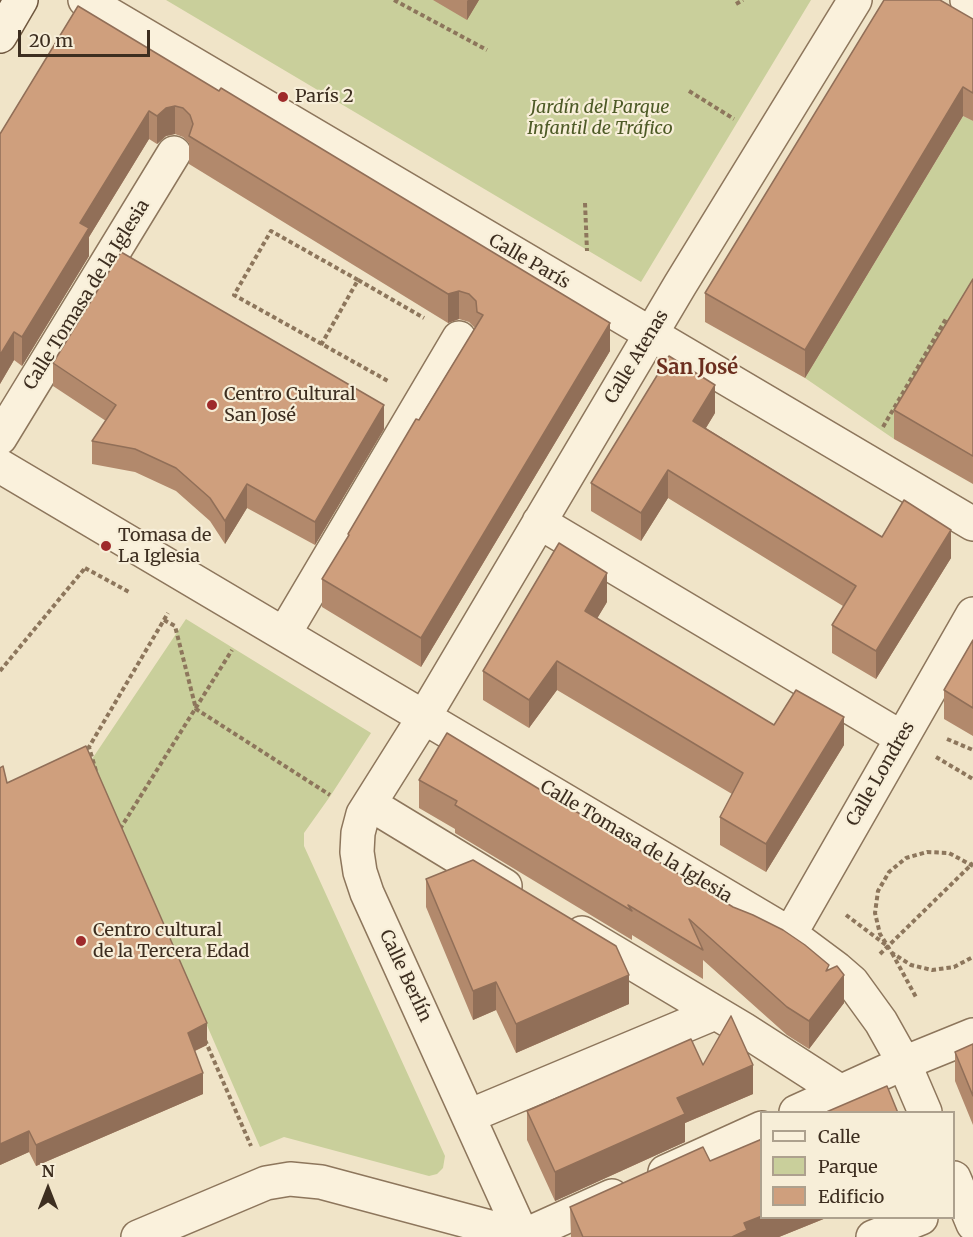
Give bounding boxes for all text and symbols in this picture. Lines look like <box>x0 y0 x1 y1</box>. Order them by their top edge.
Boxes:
scale bar <box>21 18 153 56</box>
text: 20 m <box>29 29 73 52</box>
place label: París 2 <box>295 86 354 108</box>
marker: París 2 <box>276 90 290 104</box>
park label: Jardín del Parque Infantil de Tráfico <box>527 97 673 140</box>
street label: Calle Tomasa de la Iglesia <box>20 196 154 394</box>
street label: Calle París <box>485 230 573 294</box>
street label: Calle Atenas <box>601 306 673 408</box>
district label: San José <box>656 356 738 380</box>
place label: Centro Cultural San José <box>224 384 356 426</box>
marker: Centro Cultural San José <box>205 398 219 412</box>
place label: Tomasa de La Iglesia <box>118 525 211 568</box>
marker: Tomasa de La Iglesia <box>99 539 113 553</box>
street label: Calle Londres <box>842 718 920 830</box>
street label: Calle Tomasa de la Iglesia <box>536 776 736 908</box>
place label: Centro cultural de la Tercera Edad <box>93 920 249 962</box>
street label: Calle Berlín <box>374 926 436 1026</box>
marker: Centro cultural de la Tercera Edad <box>74 934 88 948</box>
legend <box>760 1111 955 1219</box>
text: Calle <box>818 1125 860 1148</box>
text: Parque <box>818 1155 878 1178</box>
north arrow <box>18 1159 78 1219</box>
text: N <box>42 1161 54 1181</box>
text: Edificio <box>818 1185 884 1208</box>

